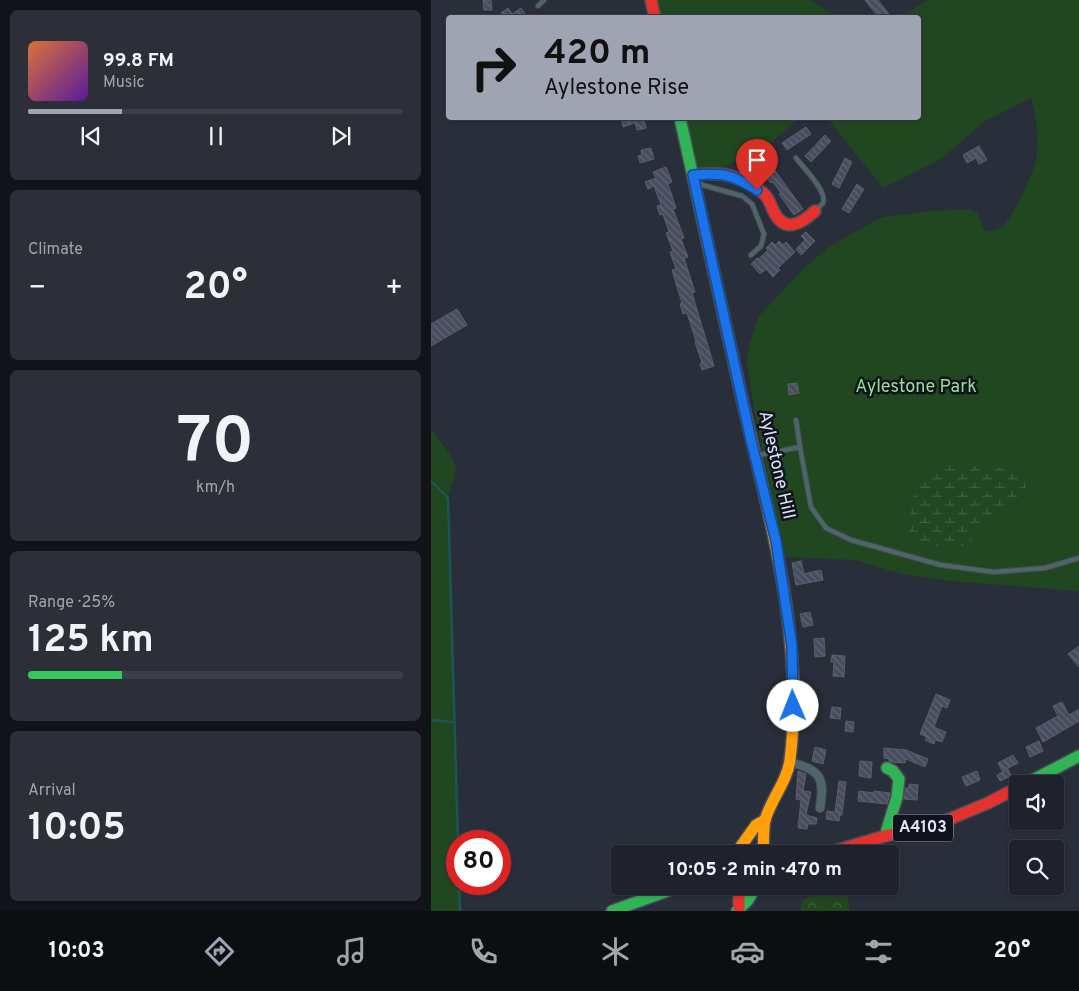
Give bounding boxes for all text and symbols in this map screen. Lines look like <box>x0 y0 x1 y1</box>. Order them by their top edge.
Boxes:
text: 420 m <box>544 32 650 76</box>
icon: right <box>461 35 526 100</box>
text: 99.8 FM <box>103 49 174 73</box>
text: Music <box>103 73 144 93</box>
text: Aylestone Rise <box>544 75 689 102</box>
icon: previous <box>77 122 105 150</box>
icon: pause <box>202 122 230 150</box>
icon: next <box>327 122 355 150</box>
pin <box>736 139 778 190</box>
icon: arrive <box>743 146 771 174</box>
text: Climate <box>28 240 83 260</box>
text: 20° <box>183 264 248 313</box>
text: − <box>28 271 46 307</box>
text: + <box>385 271 403 307</box>
park label: Aylestone Park <box>855 376 977 399</box>
text: 70 <box>177 404 254 486</box>
street label: Aylestone Hill <box>752 408 800 522</box>
text: km/h <box>196 478 235 498</box>
text: Range · 25% <box>28 593 115 613</box>
text: 125 km <box>28 617 154 666</box>
position arrow <box>766 679 818 731</box>
map controls <box>1009 775 1064 895</box>
button: sound <box>1009 775 1064 830</box>
text: Arrival <box>28 781 76 801</box>
text: 10:05 <box>28 805 126 854</box>
road number: A4103 <box>893 814 953 841</box>
speed limit sign: 80 <box>446 830 511 895</box>
button: search <box>1009 840 1064 895</box>
text: 10:05 · 2 min · 470 m <box>668 858 842 882</box>
icon: directions <box>202 934 237 969</box>
icon: music <box>334 934 369 969</box>
icon: phone <box>466 934 501 969</box>
icon: climate <box>598 934 633 969</box>
icon: car <box>730 934 765 969</box>
icon: filters <box>861 934 896 969</box>
text: 10:03 <box>48 938 105 965</box>
text: 20° <box>993 938 1030 965</box>

